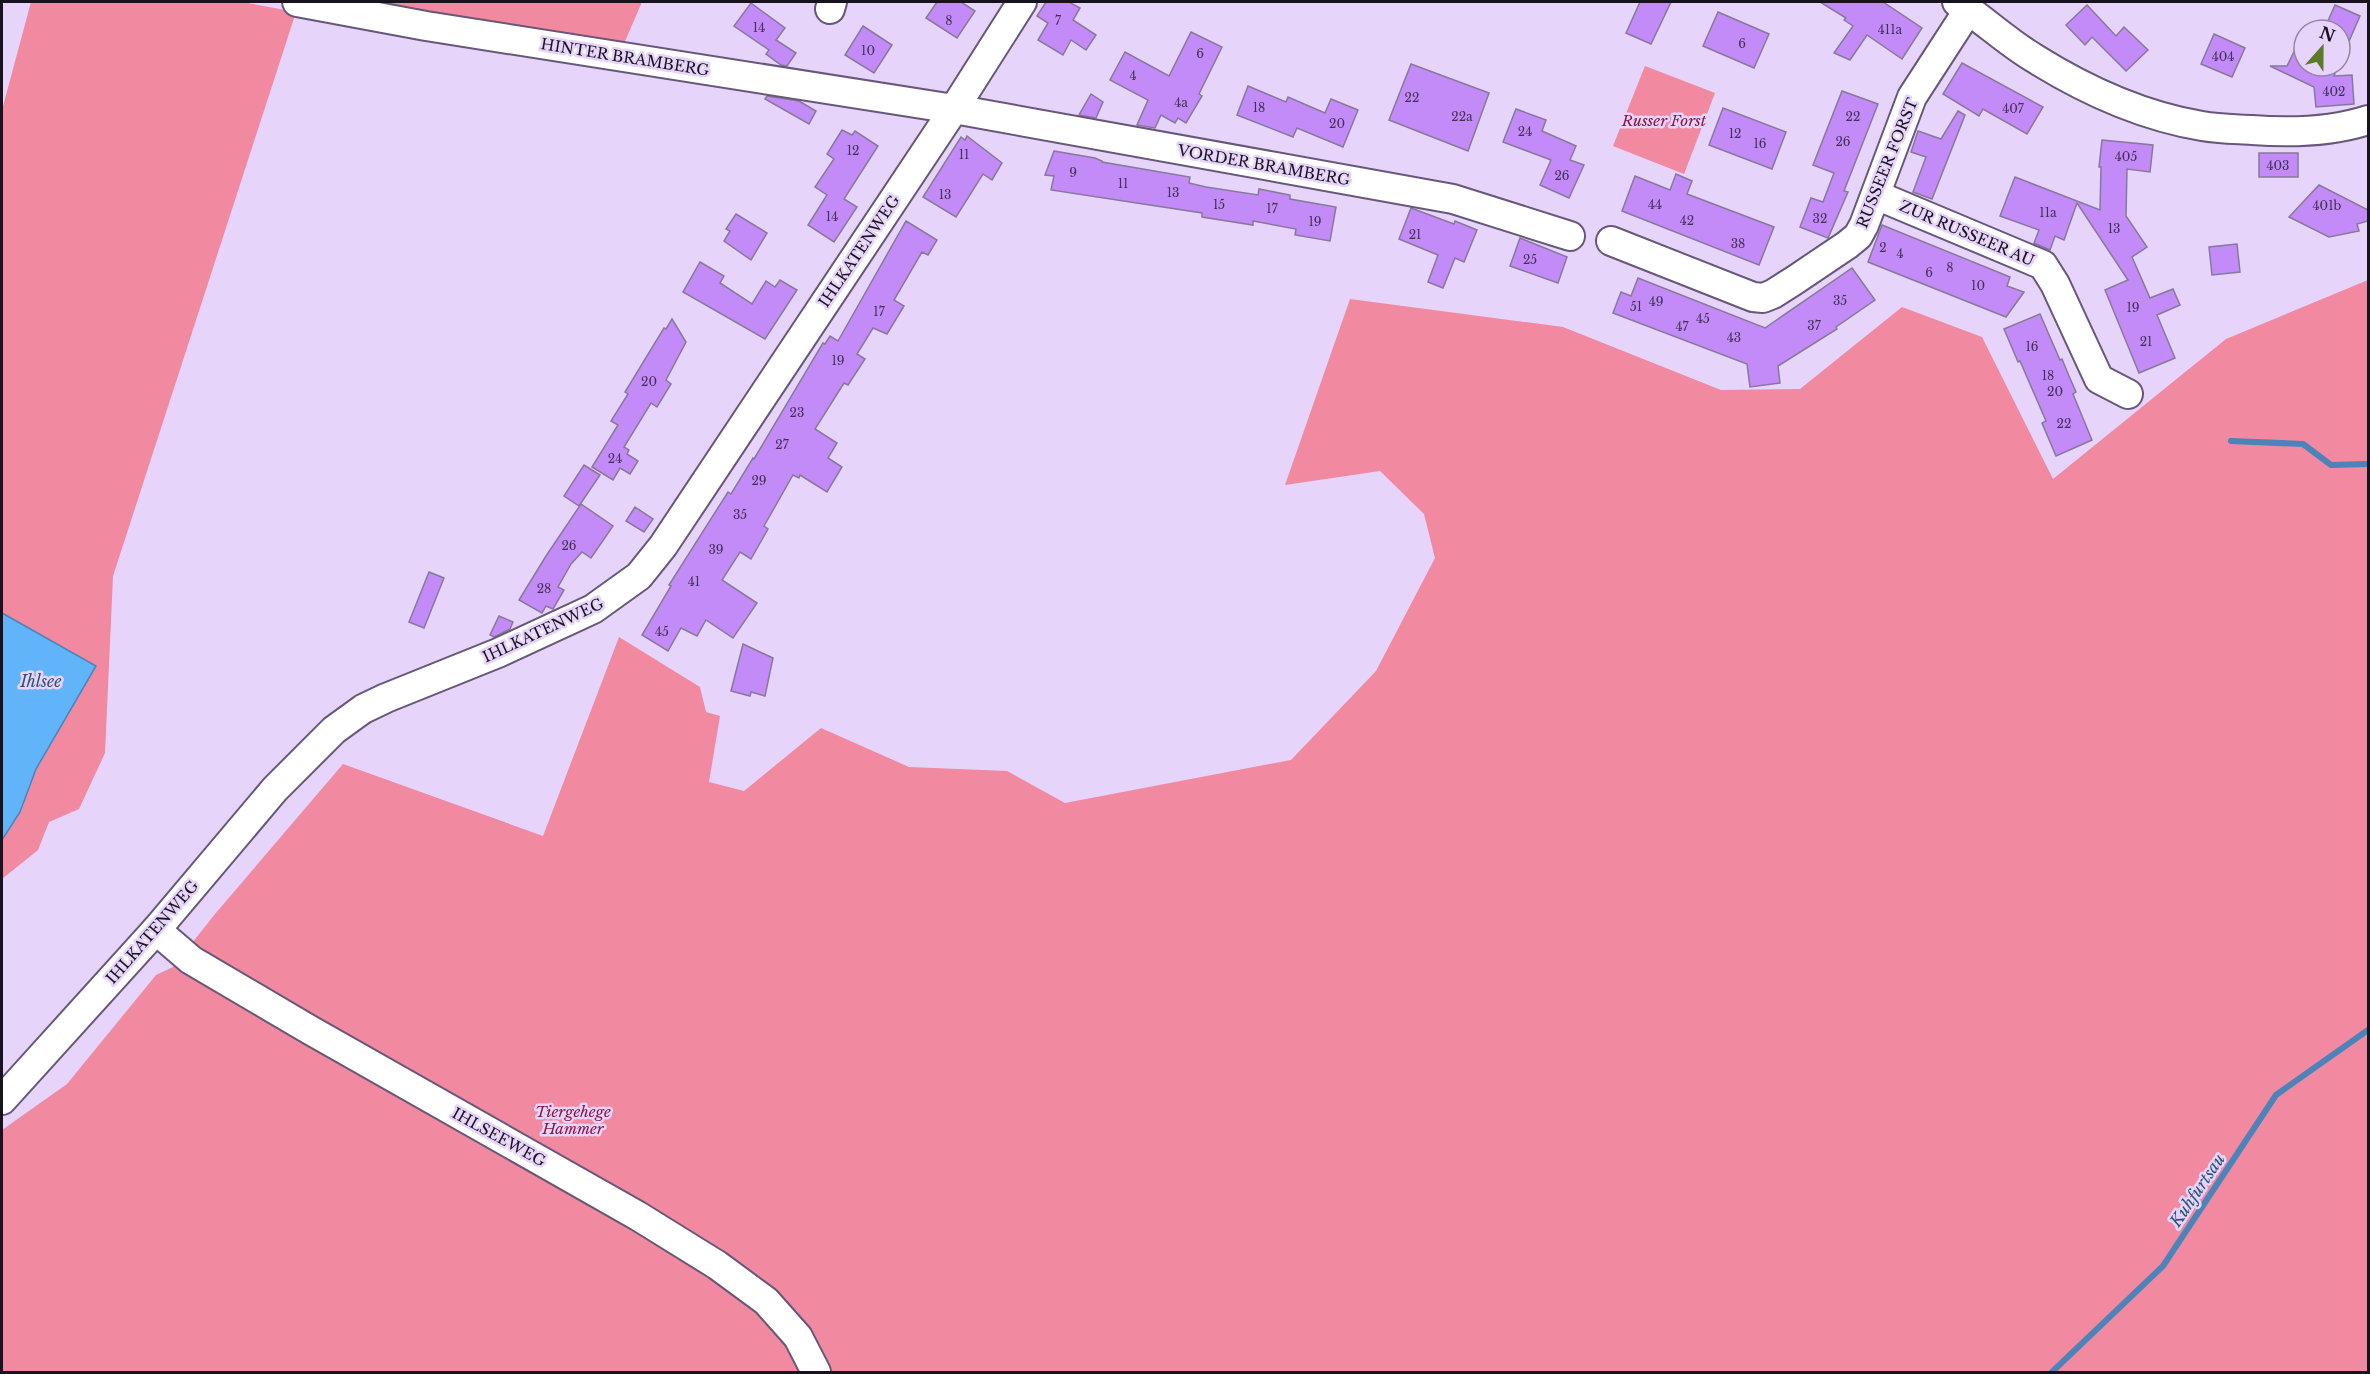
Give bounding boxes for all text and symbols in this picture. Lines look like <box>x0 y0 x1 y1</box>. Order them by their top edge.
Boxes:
house number: 8 <box>945 13 953 28</box>
house number: 7 <box>1055 13 1062 28</box>
north arrow <box>2292 18 2352 78</box>
house number: 14 <box>753 20 765 35</box>
house number: 411a <box>1878 22 1903 37</box>
text: N <box>2317 22 2338 46</box>
street label: HINTER BRAMBERG <box>539 34 711 80</box>
house number: 6 <box>1738 36 1746 51</box>
house number: 10 <box>861 43 875 58</box>
house number: 6 <box>1196 46 1204 61</box>
house number: 404 <box>2212 49 2234 64</box>
house number: 4 <box>1129 68 1137 83</box>
house number: 402 <box>2323 84 2345 99</box>
house number: 22 <box>1405 90 1419 105</box>
house number: 4a <box>1174 95 1188 110</box>
street label: RUSSEER FORST <box>1852 95 1922 231</box>
house number: 18 <box>1253 100 1265 115</box>
house number: 407 <box>2002 101 2025 116</box>
house number: 22a <box>1451 109 1473 124</box>
house number: 22 <box>1846 109 1860 124</box>
park label: Russer Forst <box>1621 111 1707 130</box>
house number: 20 <box>1329 116 1345 131</box>
house number: 24 <box>1518 124 1532 139</box>
house number: 12 <box>1729 126 1741 141</box>
house number: 26 <box>1835 134 1851 149</box>
house number: 16 <box>1753 136 1767 151</box>
street label: VORDER BRAMBERG <box>1175 140 1352 190</box>
house number: 12 <box>847 143 859 158</box>
house number: 11 <box>959 147 969 162</box>
house number: 405 <box>2115 149 2137 164</box>
house number: 403 <box>2267 158 2289 173</box>
house number: 9 <box>1069 165 1077 180</box>
house number: 26 <box>1554 168 1570 183</box>
house number: 11 <box>1118 176 1128 191</box>
house number: 13 <box>1167 185 1179 200</box>
house number: 13 <box>939 187 951 202</box>
street label: IHLKATENWEG <box>814 191 904 311</box>
street label: ZUR RUSSEER AU <box>1897 196 2037 270</box>
house number: 15 <box>1213 197 1225 212</box>
house number: 44 <box>1648 197 1662 212</box>
house number: 401b <box>2313 198 2342 213</box>
house number: 17 <box>1266 201 1279 216</box>
house number: 11a <box>2039 205 2057 220</box>
house number: 14 <box>826 209 838 224</box>
house number: 32 <box>1813 211 1827 226</box>
house number: 42 <box>1680 213 1694 228</box>
house number: 19 <box>1308 214 1322 229</box>
house number: 13 <box>2108 221 2120 236</box>
house number: 21 <box>1409 227 1421 242</box>
house number: 38 <box>1731 236 1745 251</box>
house number: 2 <box>1879 240 1887 255</box>
house number: 4 <box>1896 246 1904 261</box>
house number: 25 <box>1523 252 1537 267</box>
house number: 8 <box>1946 260 1954 275</box>
house number: 6 <box>1925 265 1933 280</box>
house number: 10 <box>1971 278 1985 293</box>
house number: 35 <box>1833 293 1847 308</box>
house number: 49 <box>1649 294 1663 309</box>
house number: 51 <box>1630 299 1642 314</box>
house number: 19 <box>2126 300 2140 315</box>
house number: 17 <box>873 304 886 319</box>
house number: 45 <box>1696 311 1710 326</box>
house number: 37 <box>1807 318 1822 333</box>
house number: 47 <box>1675 319 1689 334</box>
house number: 43 <box>1727 330 1741 345</box>
house number: 21 <box>2140 334 2152 349</box>
house number: 16 <box>2025 339 2039 354</box>
house number: 19 <box>831 353 845 368</box>
house number: 18 <box>2042 368 2054 383</box>
house number: 20 <box>641 374 657 389</box>
house number: 20 <box>2047 384 2063 399</box>
house number: 23 <box>790 405 804 420</box>
house number: 22 <box>2057 416 2071 431</box>
house number: 27 <box>775 437 790 452</box>
house number: 24 <box>608 451 622 466</box>
house number: 29 <box>751 473 767 488</box>
house number: 35 <box>733 507 747 522</box>
house number: 26 <box>561 538 577 553</box>
house number: 39 <box>708 542 724 557</box>
house number: 41 <box>688 574 700 589</box>
house number: 28 <box>537 581 551 596</box>
street label: IHLKATENWEG <box>480 594 606 666</box>
house number: 45 <box>655 624 669 639</box>
water label: Ihlsee <box>19 671 62 691</box>
street label: IHLKATENWEG <box>102 876 202 988</box>
park label: Tiergehege Hammer <box>535 1102 611 1138</box>
street label: IHLSEEWEG <box>449 1103 549 1171</box>
water label: Kuhfurtsau <box>2165 1150 2229 1231</box>

